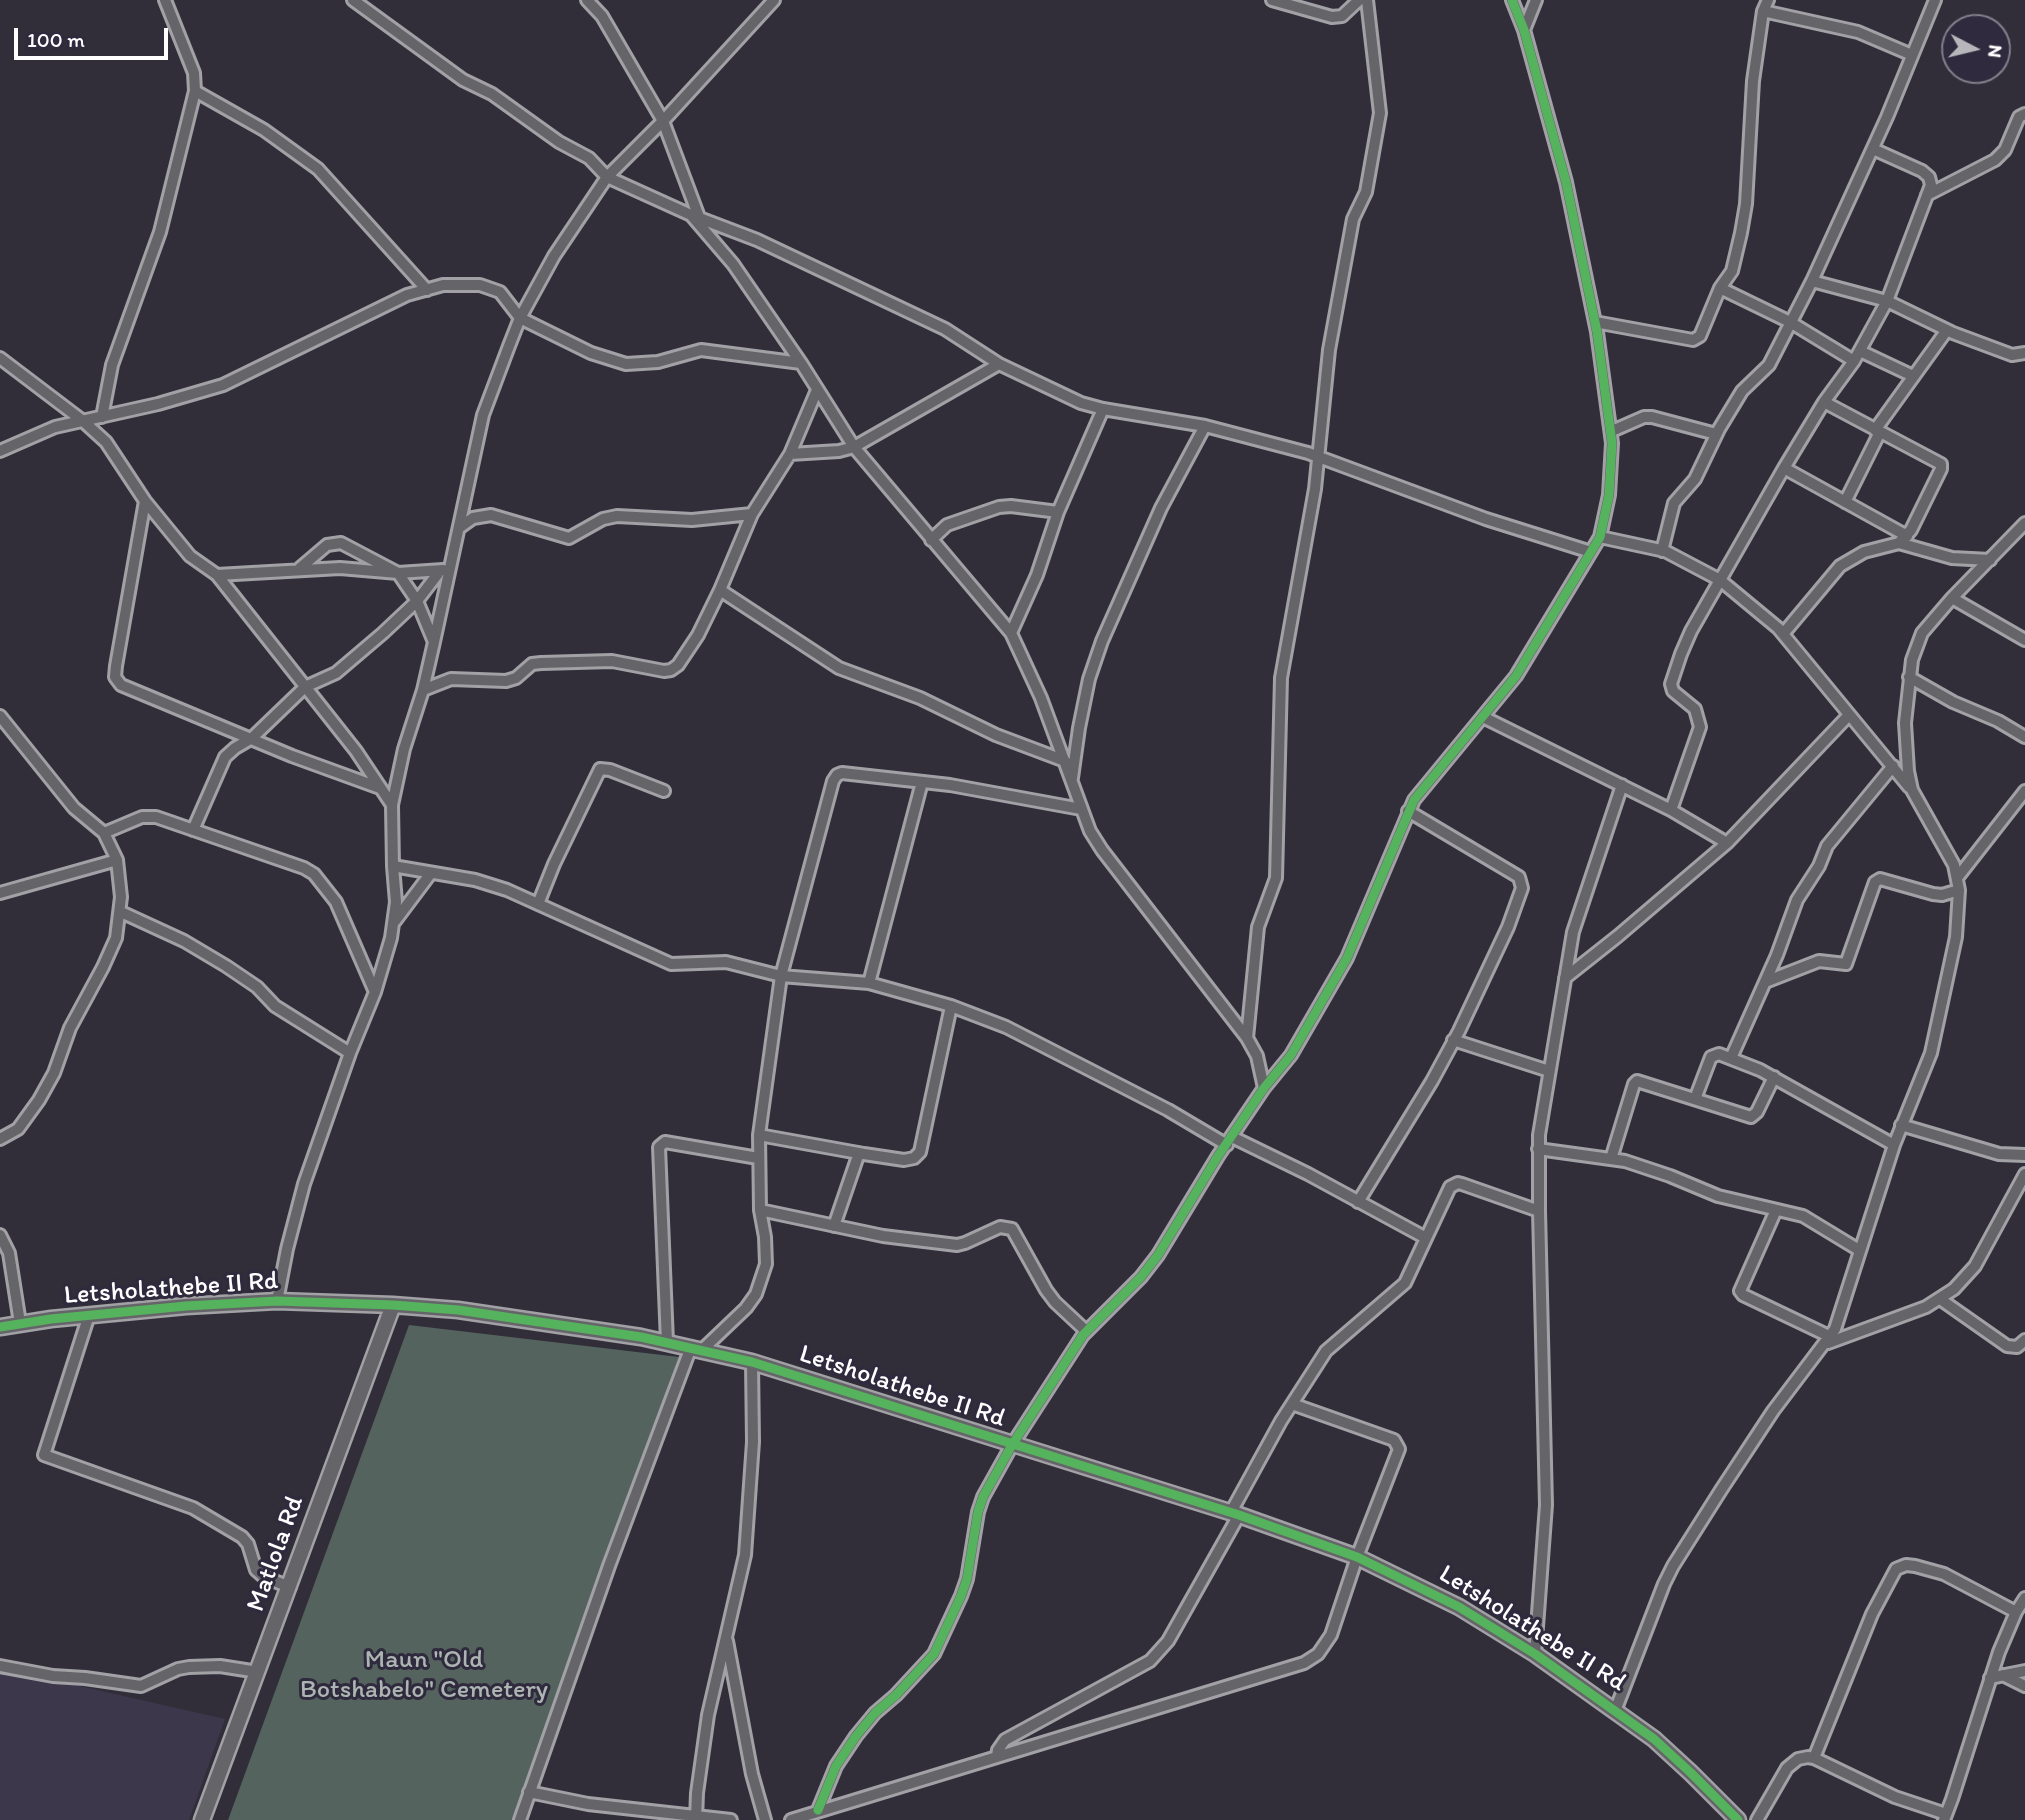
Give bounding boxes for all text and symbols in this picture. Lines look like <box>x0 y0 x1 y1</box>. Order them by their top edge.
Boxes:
scale bar <box>18 14 172 58</box>
north arrow <box>1941 14 2011 84</box>
text: 100 m <box>27 27 85 52</box>
text: N <box>1983 44 2008 59</box>
street label: Letsholathebe II Rd <box>63 1266 279 1312</box>
street label: Letsholathebe II Rd <box>795 1339 1009 1435</box>
street label: Matlola Rd <box>241 1492 311 1616</box>
street label: Letsholathebe II Rd <box>1433 1559 1631 1699</box>
park label: Maun "Old Botshabelo" Cemetery <box>300 1644 548 1706</box>

